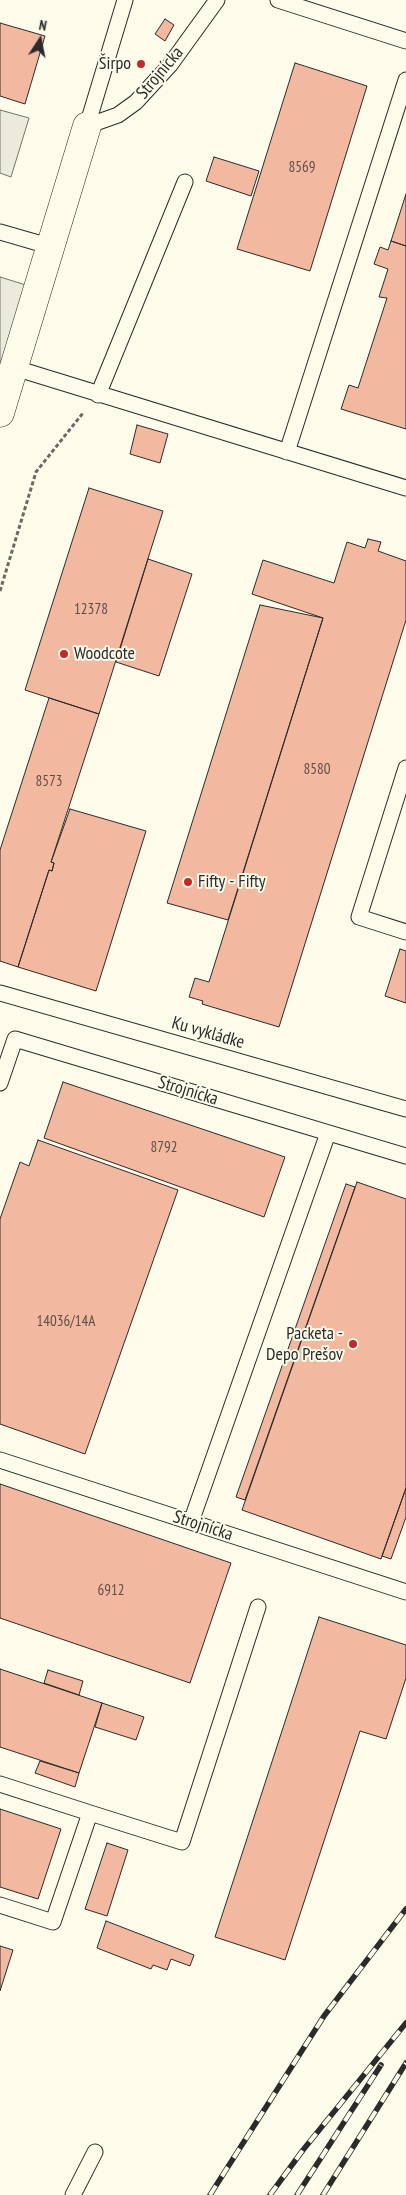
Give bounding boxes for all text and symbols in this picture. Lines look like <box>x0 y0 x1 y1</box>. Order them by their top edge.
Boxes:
north arrow <box>15 15 65 65</box>
text: N <box>37 16 48 35</box>
street label: Strojnícka <box>132 42 188 104</box>
place label: Širpo <box>99 53 131 75</box>
marker: Širpo <box>135 58 147 70</box>
house number: 8569 <box>289 159 315 177</box>
house number: 12378 <box>74 601 108 619</box>
place label: Woodcote <box>74 643 135 665</box>
marker: Woodcote <box>58 648 70 660</box>
house number: 8580 <box>304 761 330 779</box>
house number: 8573 <box>36 773 62 791</box>
place label: Fifty - Fifty <box>198 871 266 893</box>
marker: Fifty - Fifty <box>182 876 194 888</box>
street label: Ku vykládke <box>169 1012 247 1054</box>
street label: Strojnícka <box>155 1072 221 1110</box>
house number: 8792 <box>151 1139 177 1157</box>
house number: 14036/14A <box>37 1313 95 1331</box>
place label: Packeta - Depo Prešov <box>266 1323 343 1366</box>
marker: Packeta - Depo Prešov <box>347 1338 359 1350</box>
street label: Strojnícka <box>170 1506 236 1546</box>
house number: 6912 <box>98 1582 124 1600</box>

